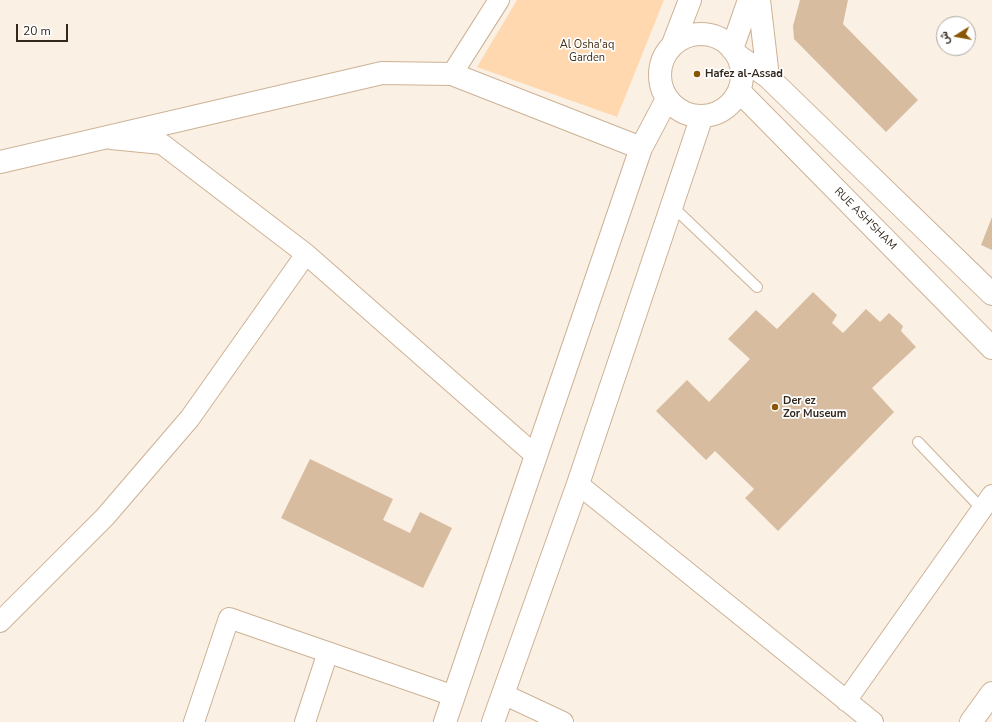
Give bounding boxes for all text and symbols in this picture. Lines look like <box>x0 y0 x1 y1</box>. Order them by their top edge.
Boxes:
scale bar <box>18 16 70 42</box>
north arrow <box>936 16 976 56</box>
text: 20 m <box>23 23 51 39</box>
text: ش <box>936 30 953 46</box>
park label: Al Osha'aq Garden <box>560 38 614 64</box>
place label: Hafez al-Assad <box>705 67 783 81</box>
marker: Hafez al-Assad <box>692 69 702 79</box>
street label: RUE ASH'SHAM <box>831 185 899 253</box>
place label: Der ez Zor Museum <box>783 394 846 420</box>
marker: Der ez Zor Museum <box>770 402 780 412</box>

